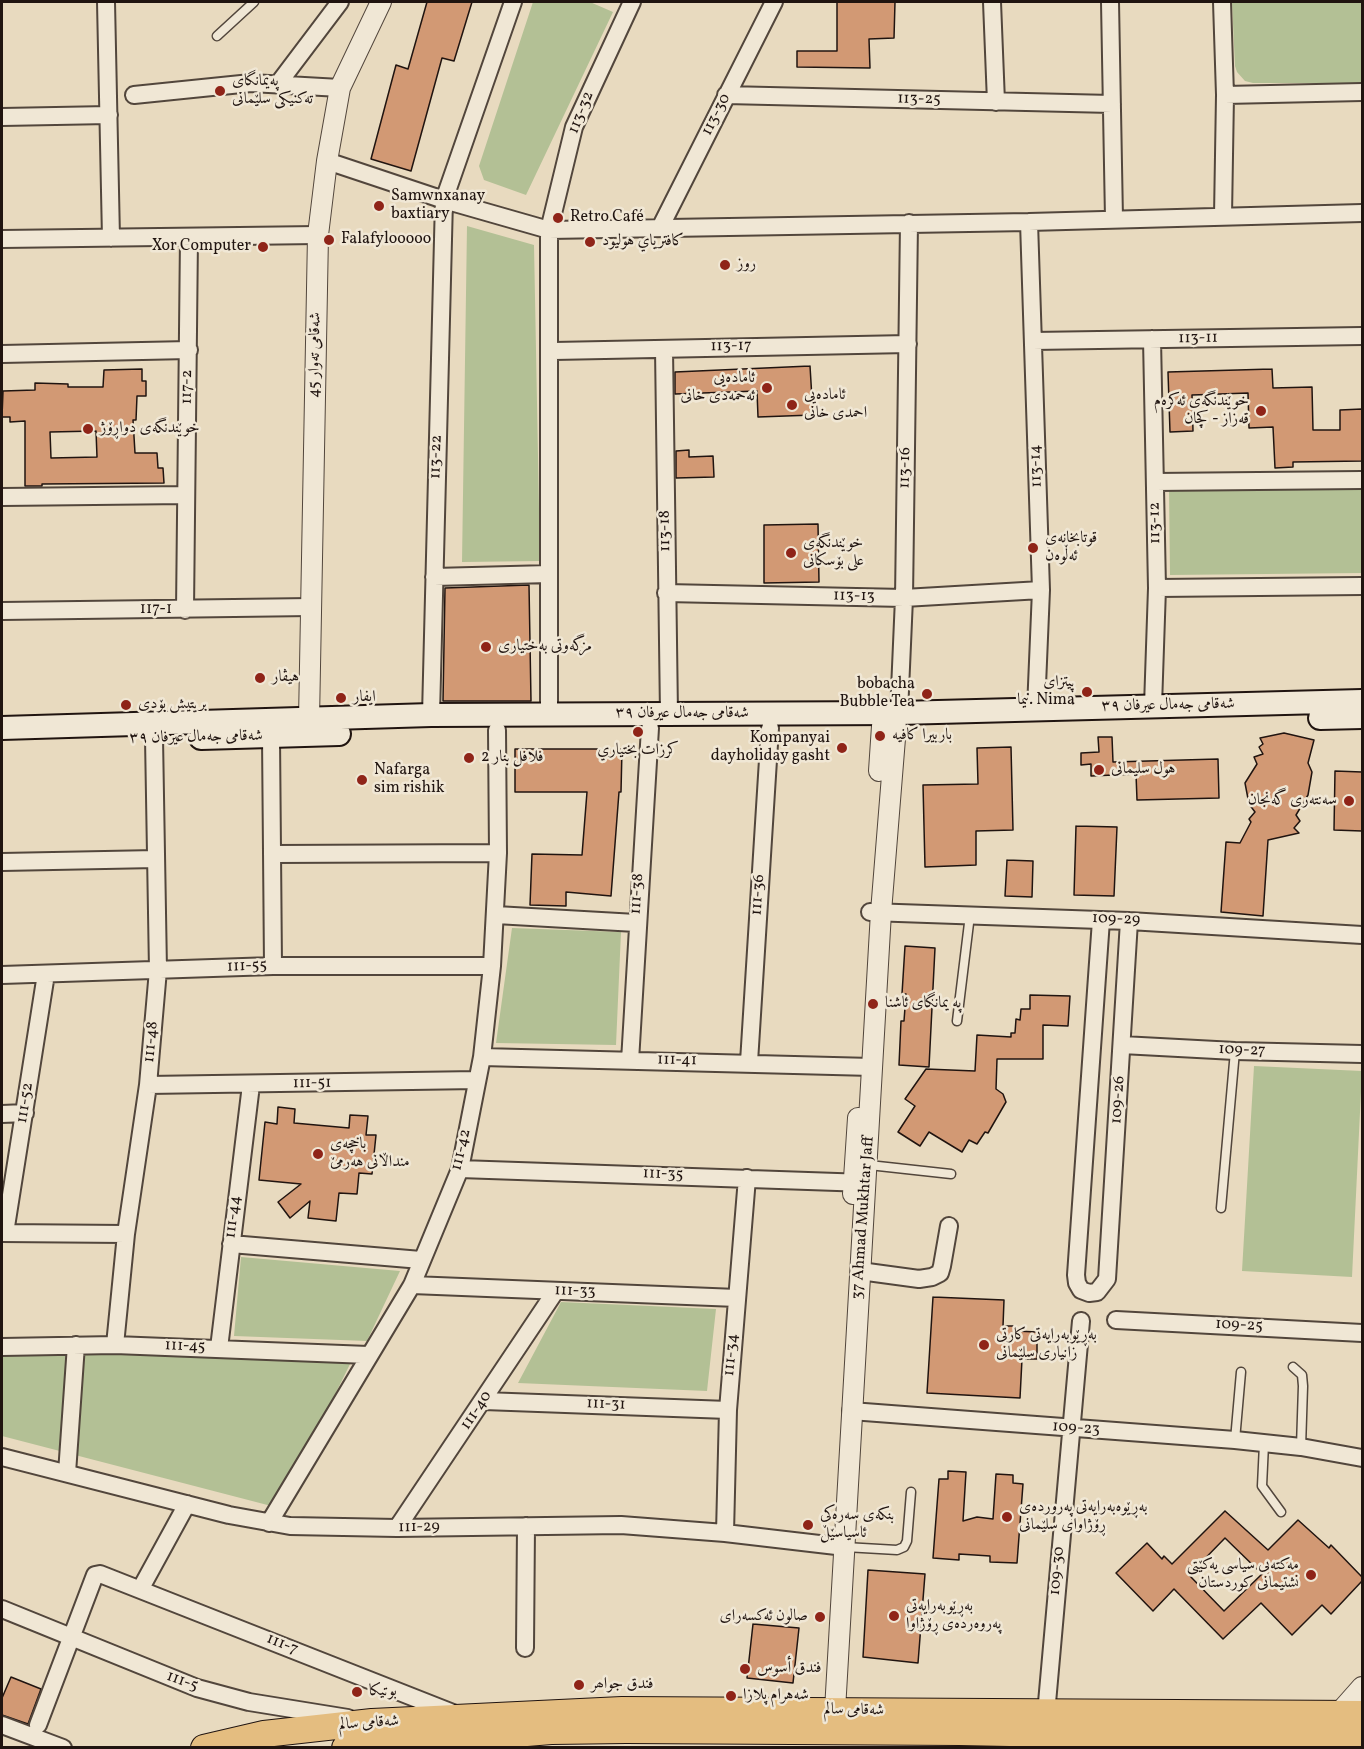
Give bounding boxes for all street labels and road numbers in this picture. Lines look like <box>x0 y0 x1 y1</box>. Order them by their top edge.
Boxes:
street label: 113-32 <box>565 89 599 137</box>
street label: 113-25 <box>897 90 941 110</box>
street label: 113-30 <box>698 91 736 139</box>
street label: شەقامی تەوار 45 <box>306 312 326 398</box>
street label: 113-11 <box>1178 329 1218 349</box>
street label: 113-17 <box>710 337 752 357</box>
street label: 117-2 <box>178 369 198 405</box>
street label: 113-22 <box>427 434 447 480</box>
street label: 113-14 <box>1027 444 1047 488</box>
street label: 113-16 <box>896 447 916 489</box>
street label: 113-12 <box>1146 502 1166 544</box>
street label: 113-18 <box>656 510 676 552</box>
street label: 113-13 <box>833 587 875 607</box>
street label: 117-1 <box>140 600 172 620</box>
street label: شەقامی جەمال عیرفان ٣٩ <box>1101 695 1235 717</box>
street label: شەقامی جەمال عیرفان ٣٩ <box>615 704 749 724</box>
street label: شەقامی جەمال عیرفان ٣٩ <box>129 727 263 749</box>
street label: 111-38 <box>627 873 649 915</box>
street label: 111-36 <box>748 874 770 916</box>
street label: 109-29 <box>1092 910 1140 930</box>
street label: 111-55 <box>227 957 267 977</box>
street label: 111-48 <box>141 1021 163 1063</box>
street label: 109-27 <box>1218 1041 1266 1061</box>
street label: 111-41 <box>657 1051 697 1071</box>
street label: 111-51 <box>292 1074 332 1094</box>
street label: 109-26 <box>1108 1075 1130 1125</box>
street label: 111-52 <box>13 1081 39 1125</box>
street label: 111-42 <box>448 1127 476 1173</box>
street label: 37 Ahmad Mukhtar Jaff <box>849 1136 879 1300</box>
street label: 111-35 <box>642 1165 684 1185</box>
street label: 111-44 <box>222 1194 246 1240</box>
street label: 111-33 <box>554 1282 596 1302</box>
street label: 109-25 <box>1215 1315 1263 1337</box>
street label: 111-34 <box>721 1333 743 1377</box>
street label: 111-45 <box>164 1337 206 1357</box>
street label: 111-40 <box>457 1388 497 1434</box>
street label: 111-31 <box>586 1395 626 1415</box>
street label: 109-23 <box>1051 1418 1101 1440</box>
street label: 111-29 <box>398 1518 440 1538</box>
street label: 109-30 <box>1046 1546 1070 1596</box>
street label: 111-7 <box>263 1630 301 1660</box>
street label: 111-5 <box>163 1667 201 1697</box>
street label: شەقامی سالم <box>824 1701 884 1721</box>
street label: شەقامی سالم <box>338 1712 400 1736</box>

